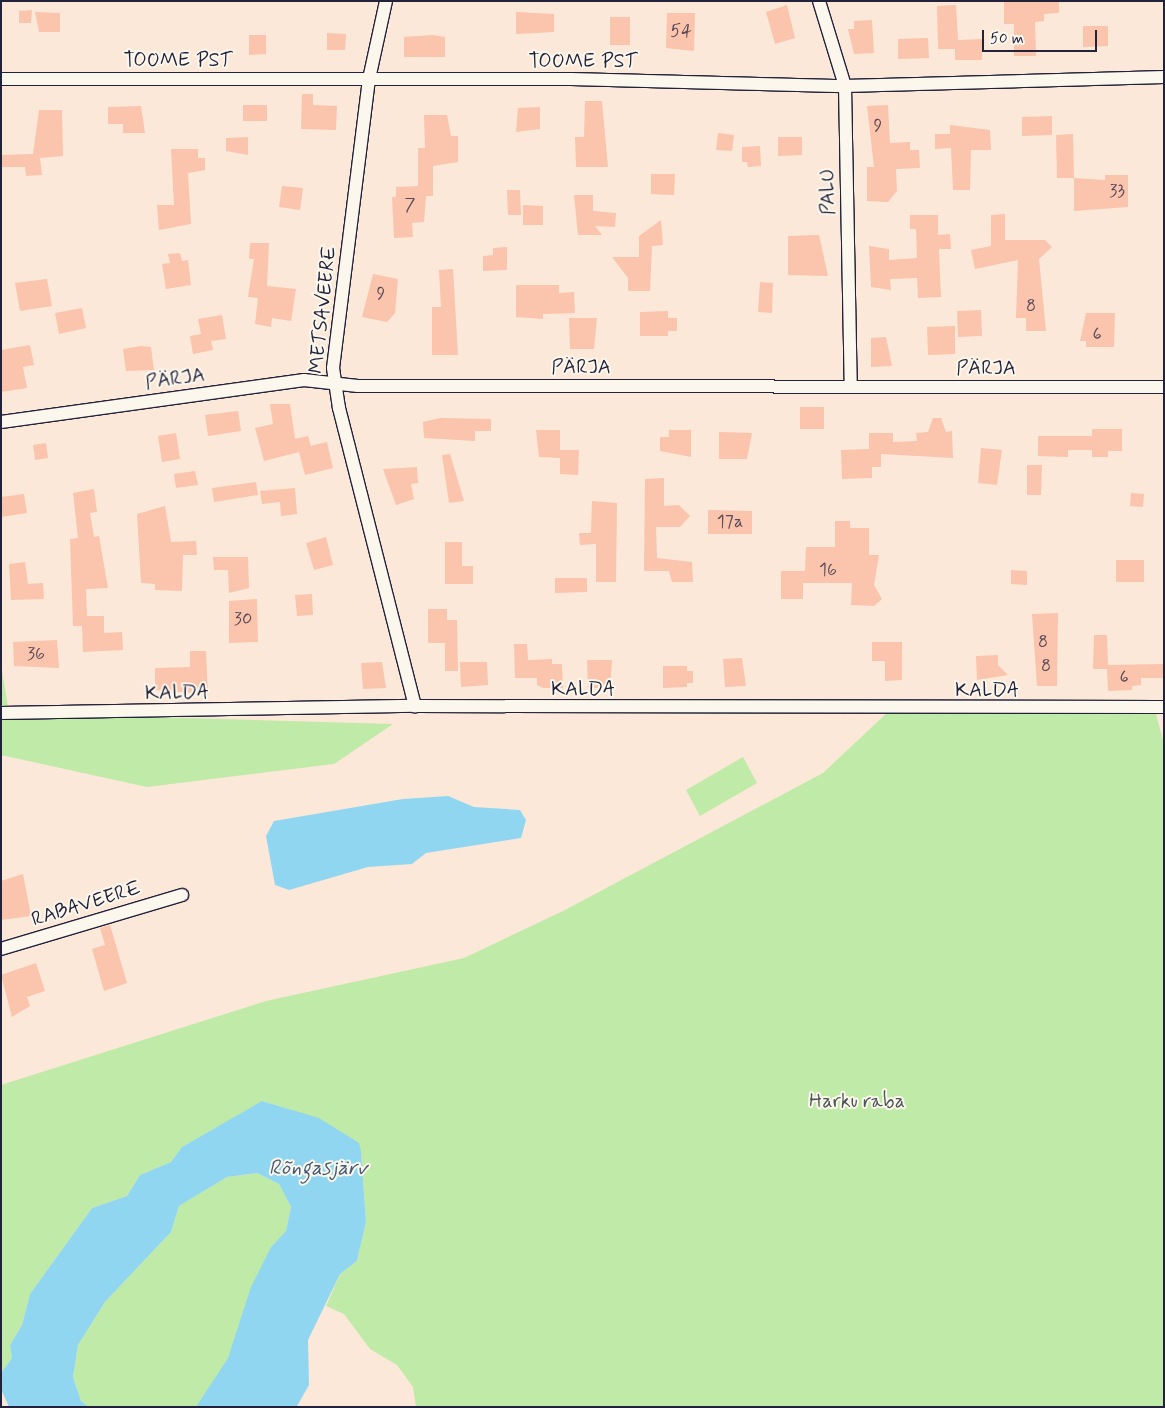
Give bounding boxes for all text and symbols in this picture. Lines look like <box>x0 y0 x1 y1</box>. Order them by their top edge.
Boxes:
house number: 54 <box>670 20 692 42</box>
scale bar <box>985 20 1100 52</box>
text: 50 m <box>990 29 1024 49</box>
street label: TOOME PST <box>124 48 232 72</box>
street label: TOOME PST <box>529 49 637 73</box>
house number: 9 <box>874 115 882 137</box>
street label: PALU <box>816 169 840 215</box>
house number: 33 <box>1109 180 1125 202</box>
house number: 7 <box>405 194 415 216</box>
street label: METSAVEERE <box>304 245 342 375</box>
house number: 9 <box>377 283 385 305</box>
house number: 8 <box>1026 295 1036 317</box>
house number: 6 <box>1092 323 1102 345</box>
street label: PÄRJA <box>551 355 611 379</box>
street label: PÄRJA <box>956 356 1016 380</box>
street label: PÄRJA <box>144 363 206 395</box>
house number: 17a <box>717 511 743 533</box>
house number: 16 <box>819 559 837 581</box>
house number: 30 <box>234 608 252 630</box>
house number: 8 <box>1038 631 1048 653</box>
house number: 36 <box>27 643 45 665</box>
house number: 8 <box>1041 655 1051 677</box>
house number: 6 <box>1119 666 1129 688</box>
street label: KALDA <box>551 677 615 701</box>
street label: KALDA <box>955 678 1019 702</box>
street label: KALDA <box>145 680 209 706</box>
street label: RABAVEERE <box>29 876 143 932</box>
park label: Harku raba <box>810 1089 904 1113</box>
water label: Rõngasjärv <box>269 1155 367 1181</box>

